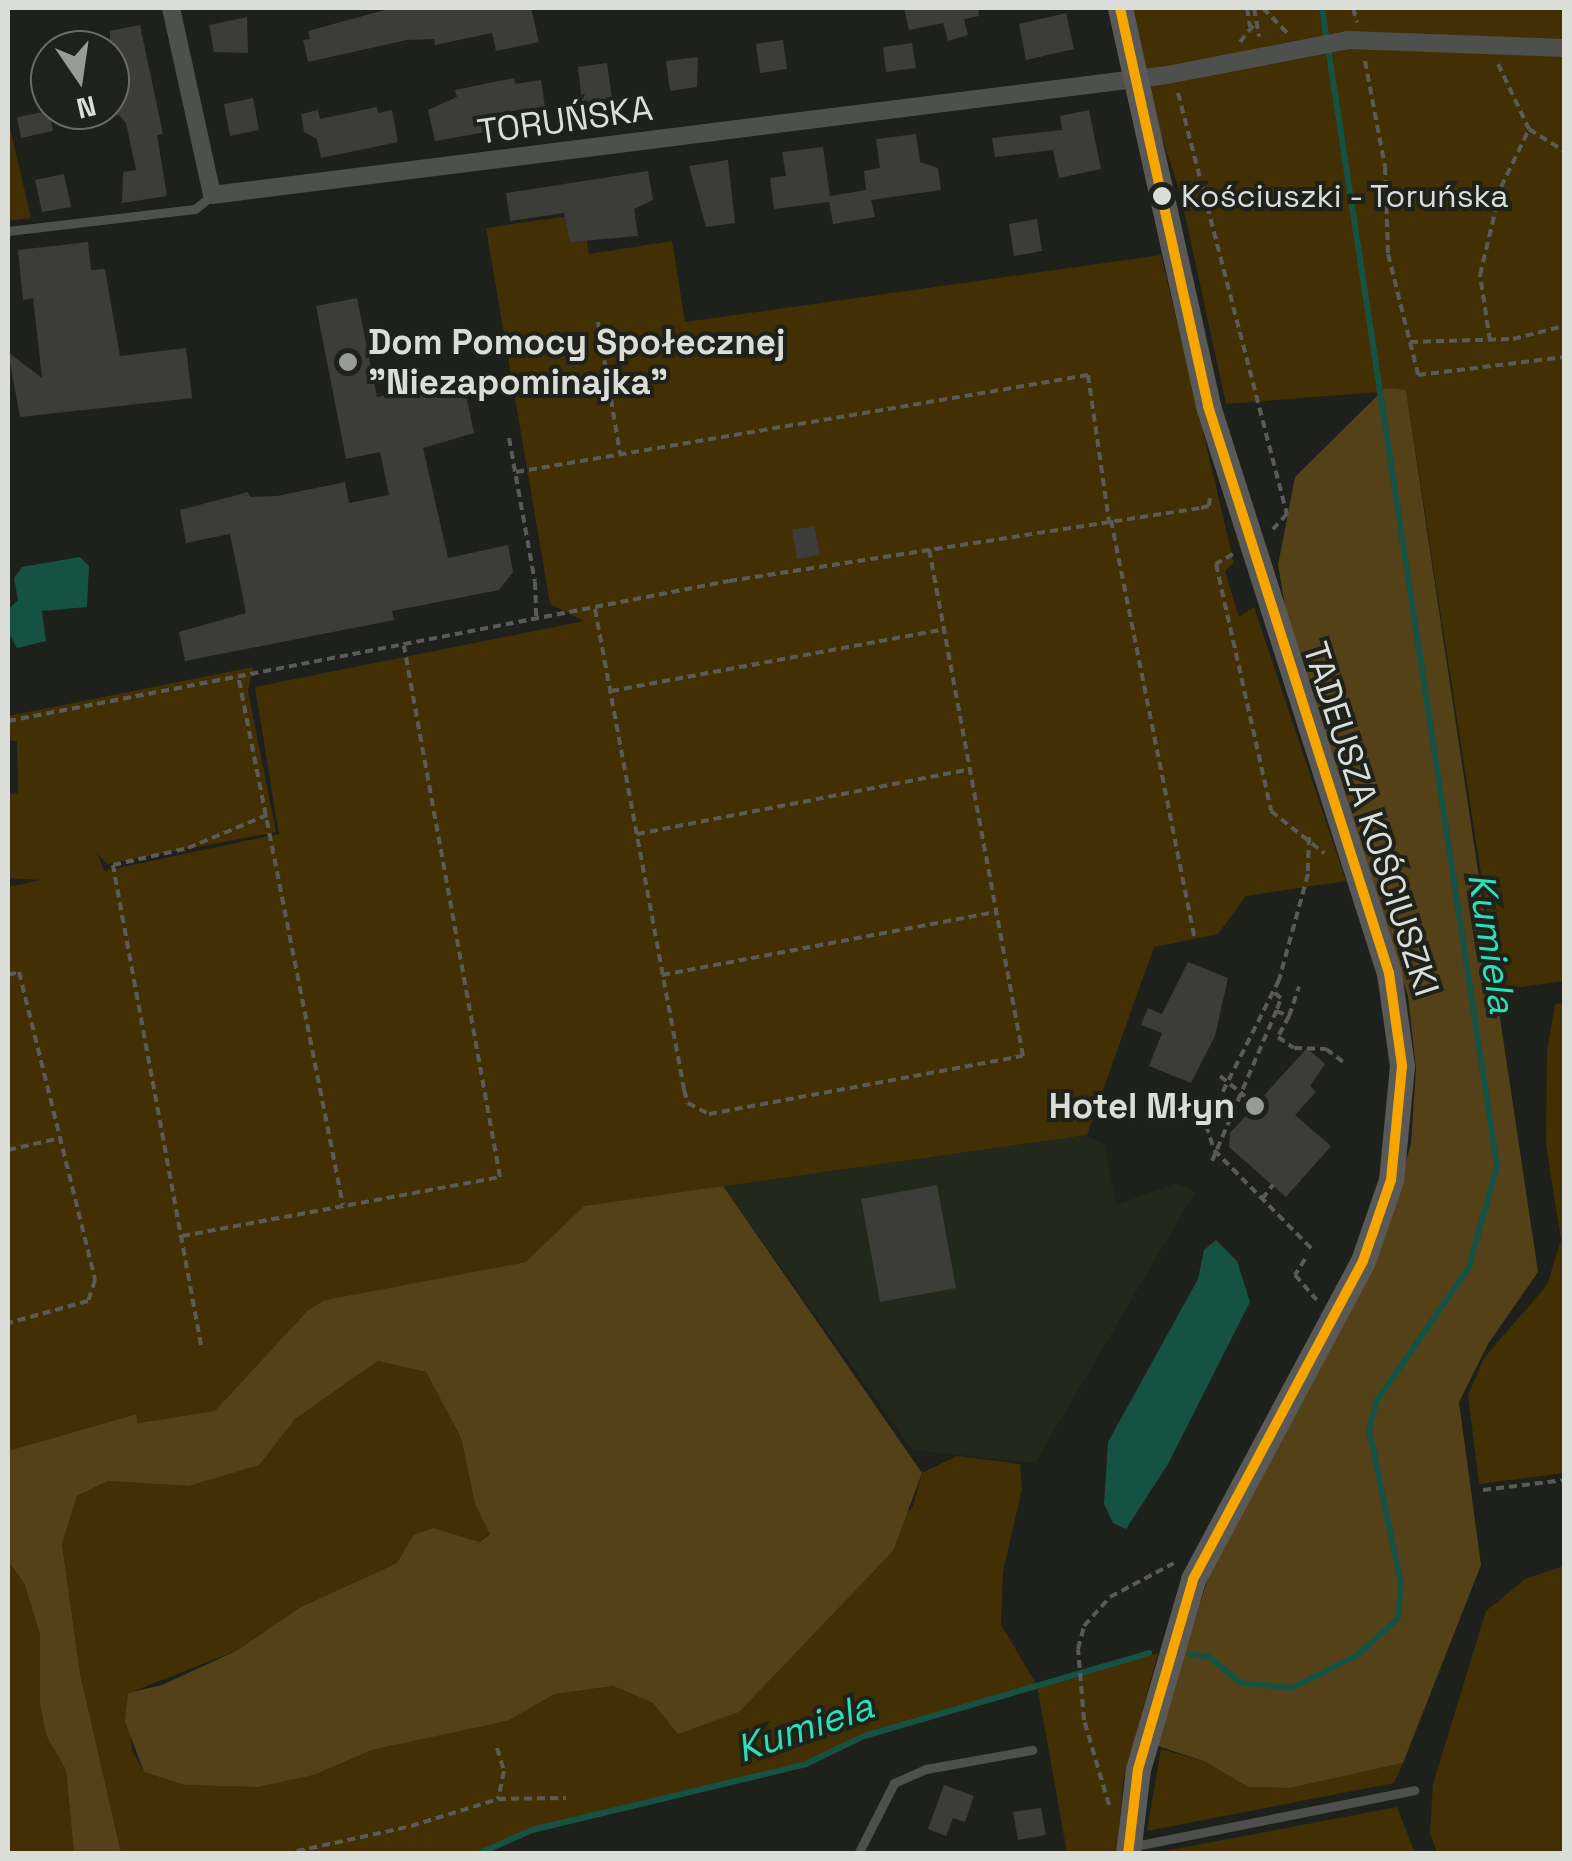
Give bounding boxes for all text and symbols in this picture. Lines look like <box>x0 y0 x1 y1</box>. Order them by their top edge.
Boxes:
north arrow <box>30 30 130 130</box>
street label: TORUŃSKA <box>475 87 655 153</box>
text: N <box>73 88 99 127</box>
place label: Kościuszki - Toruńska <box>1181 177 1511 215</box>
marker: Kościuszki - Toruńska <box>1152 186 1172 206</box>
place label: Dom Pomocy Społecznej "Niezapominajka" <box>368 321 785 403</box>
marker: Dom Pomocy Społecznej "Niezapominajka" <box>337 351 359 373</box>
street label: TADEUSZA KOŚCIUSZKI <box>1294 637 1448 1001</box>
water label: Kumiela <box>1457 869 1525 1017</box>
place label: Hotel Młyn <box>1049 1085 1235 1127</box>
marker: Hotel Młyn <box>1244 1095 1266 1117</box>
water label: Kumiela <box>731 1683 879 1773</box>

